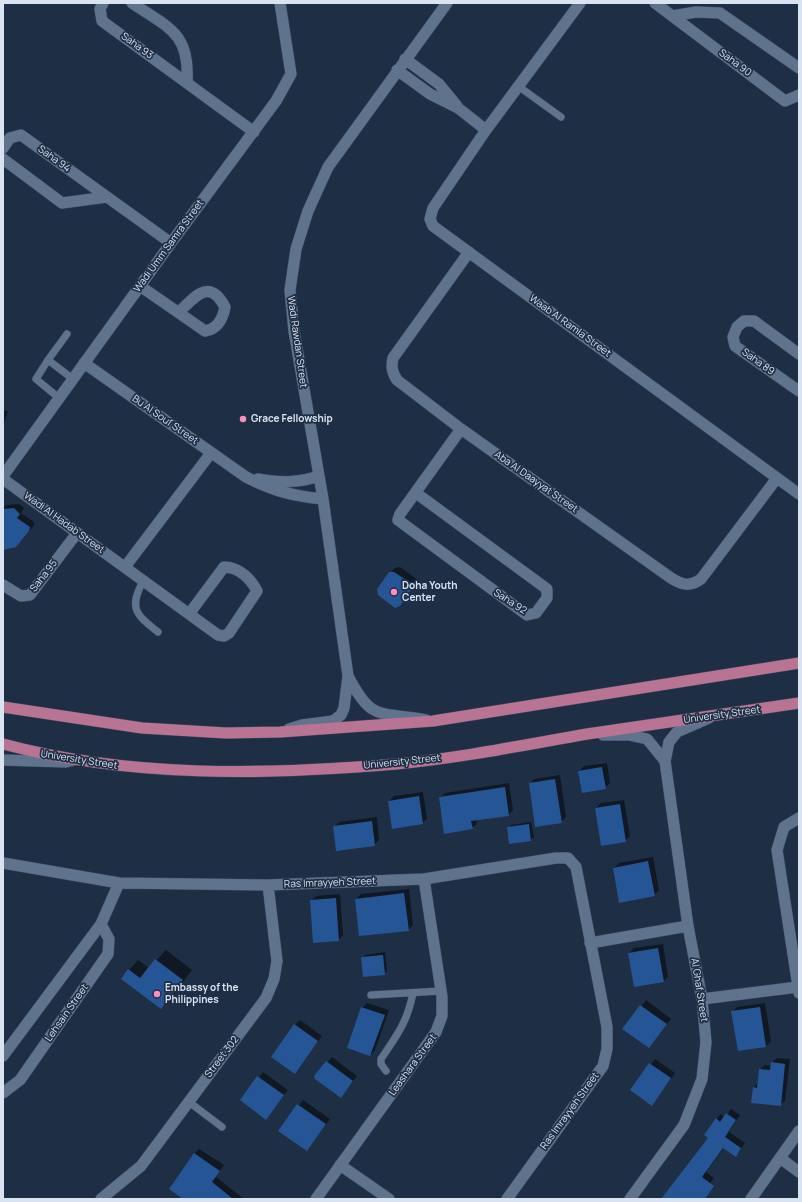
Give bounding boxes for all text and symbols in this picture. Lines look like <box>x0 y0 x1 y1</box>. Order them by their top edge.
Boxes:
street label: Saha 93 <box>119 30 155 62</box>
street label: Saha 90 <box>716 47 754 79</box>
street label: Saha 94 <box>35 143 73 175</box>
street label: Wadi Umm Samra Street <box>131 197 207 295</box>
street label: Waab Al Ramla Street <box>527 292 613 360</box>
street label: Wadi Rawdan Street <box>285 295 309 389</box>
street label: Saha 89 <box>739 346 777 378</box>
street label: Bu Al Souf Street <box>130 393 200 447</box>
place label: Grace Fellowship <box>251 413 333 425</box>
marker: Grace Fellowship <box>238 414 248 424</box>
street label: Aba Al Daayyat Street <box>492 449 580 515</box>
street label: Wadi Al Hadab Street <box>21 490 107 556</box>
street label: Saha 95 <box>28 558 60 594</box>
place label: Doha Youth Center <box>402 580 458 604</box>
marker: Doha Youth Center <box>389 587 399 597</box>
street label: Saha 92 <box>491 587 529 617</box>
street label: University Street <box>683 704 761 726</box>
street label: University Street <box>40 748 118 772</box>
street label: University Street <box>363 752 441 772</box>
street label: Ras Imrayyeh Street <box>284 875 376 891</box>
street label: Al Ghaf Street <box>688 957 710 1023</box>
street label: Lehsain Street <box>43 982 91 1044</box>
place label: Embassy of the Philippines <box>165 982 239 1006</box>
marker: Embassy of the Philippines <box>152 989 162 999</box>
street label: Leashara Street <box>387 1032 439 1098</box>
street label: Street 302 <box>203 1034 241 1080</box>
street label: Ras Imrayyeh Street <box>538 1070 602 1152</box>

